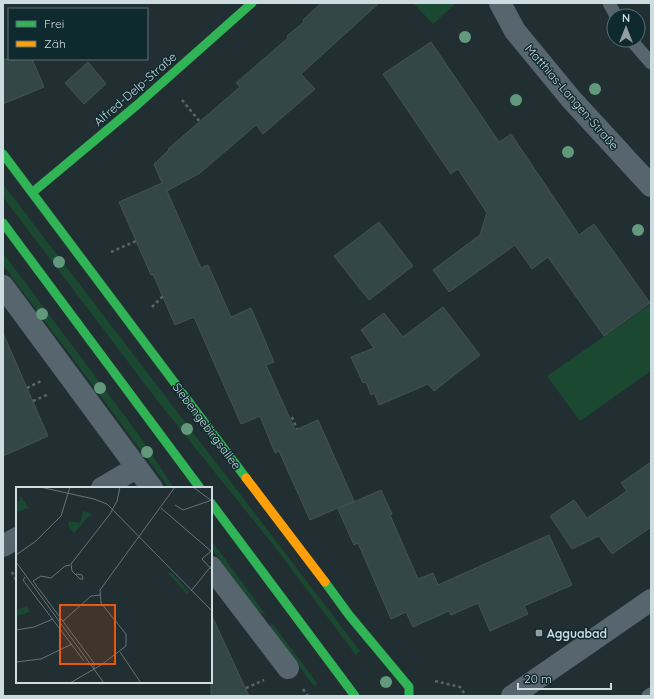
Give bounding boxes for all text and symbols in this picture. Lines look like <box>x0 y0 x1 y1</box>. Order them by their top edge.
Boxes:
legend <box>8 8 148 60</box>
north arrow <box>606 8 646 48</box>
text: N <box>622 11 630 25</box>
text: Frei <box>44 16 64 31</box>
text: Zäh <box>44 36 66 51</box>
street label: Matthias-Langen-Straße <box>522 41 622 153</box>
street label: Alfred-Delp-Straße <box>91 49 180 129</box>
street label: Siebengebirgsallee <box>169 380 245 473</box>
inset map <box>16 487 212 683</box>
place label: Agguabad <box>547 626 607 641</box>
marker: Agguabad <box>534 628 544 638</box>
scale bar <box>518 665 611 691</box>
text: 20 m <box>524 671 552 686</box>

